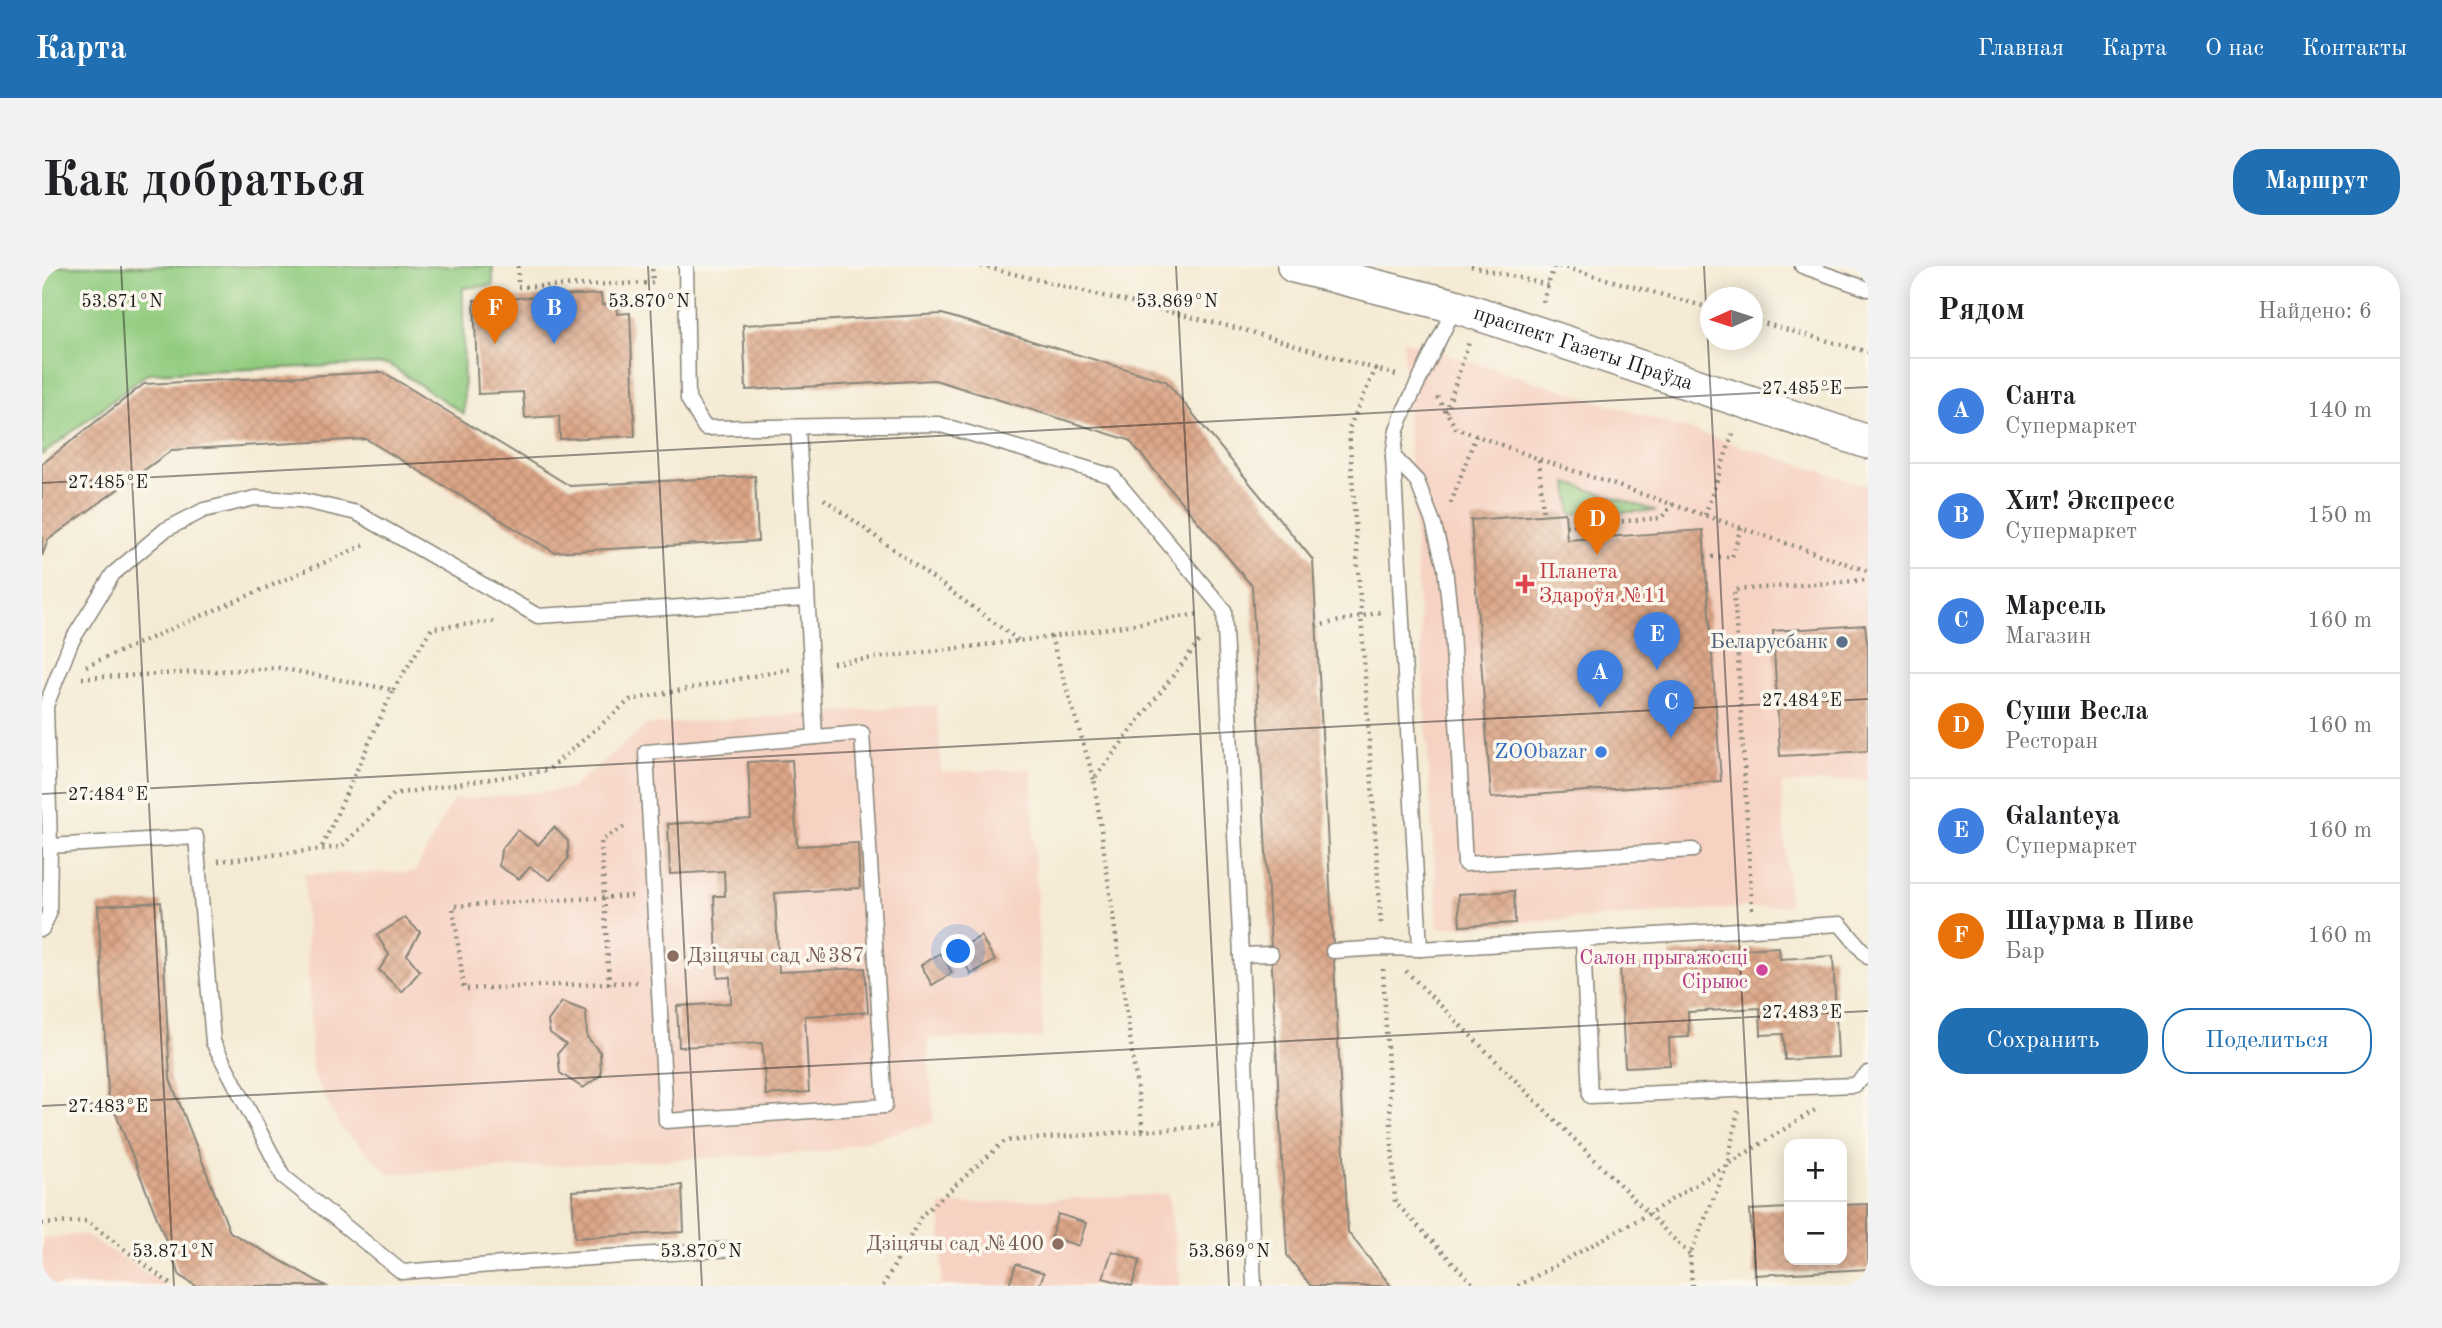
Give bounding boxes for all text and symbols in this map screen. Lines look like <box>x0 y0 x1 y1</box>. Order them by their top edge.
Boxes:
text: Карта <box>35 33 127 66</box>
text: Главная <box>1978 37 2064 61</box>
text: Карта <box>2102 37 2167 61</box>
text: О нас <box>2205 37 2264 61</box>
text: Контакты <box>2302 37 2407 61</box>
button: Маршрут <box>2233 149 2400 215</box>
text: Как добраться <box>42 158 366 207</box>
pin: F <box>472 286 518 344</box>
pin: B <box>531 286 577 344</box>
north arrow <box>1700 287 1763 350</box>
text: 53.871°N <box>81 293 163 311</box>
text: 53.870°N <box>608 293 690 311</box>
text: 53.869°N <box>1136 293 1218 311</box>
text: Рядом <box>1938 296 2025 326</box>
text: Найдено: 6 <box>2258 300 2372 323</box>
street label: праспект Газеты Праўда <box>1471 302 1696 394</box>
text: 27.485°E <box>1762 380 1842 398</box>
text: Санта <box>2005 384 2076 410</box>
text: A <box>1952 399 1970 422</box>
text: 140 m <box>2307 399 2372 422</box>
text: Супермаркет <box>2005 415 2137 438</box>
text: 27.485°E <box>68 474 148 492</box>
text: Хит! Экспресс <box>2005 489 2175 515</box>
pin: D <box>1574 497 1620 555</box>
text: B <box>1953 504 1969 527</box>
text: 150 m <box>2307 504 2372 527</box>
text: Супермаркет <box>2005 520 2137 543</box>
place label: Планета Здароўя №11 <box>1539 562 1668 607</box>
marker: Планета Здароўя №11 <box>1517 576 1533 592</box>
text: Марсель <box>2005 594 2106 620</box>
text: C <box>1953 609 1969 632</box>
text: 160 m <box>2307 609 2372 632</box>
pin: E <box>1634 612 1680 670</box>
text: Магазин <box>2005 625 2091 648</box>
place label: Беларусбанк <box>1710 632 1828 653</box>
marker: Беларусбанк <box>1834 634 1850 650</box>
pin: A <box>1577 650 1623 708</box>
pin: C <box>1648 680 1694 738</box>
text: 27.484°E <box>1762 692 1842 710</box>
text: Суши Весла <box>2005 699 2148 725</box>
text: D <box>1952 714 1970 737</box>
text: 160 m <box>2307 714 2372 737</box>
text: Ресторан <box>2005 730 2098 753</box>
place label: ZOObazar <box>1495 742 1587 763</box>
marker: ZOObazar <box>1593 744 1609 760</box>
text: 27.484°E <box>68 786 148 804</box>
text: Galanteya <box>2005 804 2120 830</box>
text: E <box>1953 819 1969 842</box>
text: 160 m <box>2307 819 2372 842</box>
text: Супермаркет <box>2005 835 2137 858</box>
text: Шаурма в Пиве <box>2005 909 2194 935</box>
text: F <box>1953 924 1969 947</box>
text: 160 m <box>2307 924 2372 947</box>
your location <box>941 934 975 968</box>
text: Бар <box>2005 940 2045 963</box>
place label: Дзіцячы сад №387 <box>687 946 865 967</box>
marker: Дзіцячы сад №387 <box>665 948 681 964</box>
place label: Салон прыгажосці Сірыюс <box>1579 948 1748 993</box>
marker: Салон прыгажосці Сірыюс <box>1754 962 1770 978</box>
text: 27.483°E <box>1762 1004 1842 1022</box>
button: Сохранить <box>1938 1008 2148 1074</box>
button: Поделиться <box>2162 1008 2372 1074</box>
text: 27.483°E <box>68 1098 148 1116</box>
map controls <box>1784 1139 1847 1265</box>
button: + <box>1784 1139 1847 1202</box>
button: − <box>1784 1202 1847 1265</box>
place label: Дзіцячы сад №400 <box>866 1234 1044 1255</box>
marker: Дзіцячы сад №400 <box>1050 1236 1066 1252</box>
text: 53.871°N <box>132 1243 214 1261</box>
text: 53.870°N <box>660 1243 742 1261</box>
text: 53.869°N <box>1188 1243 1270 1261</box>

